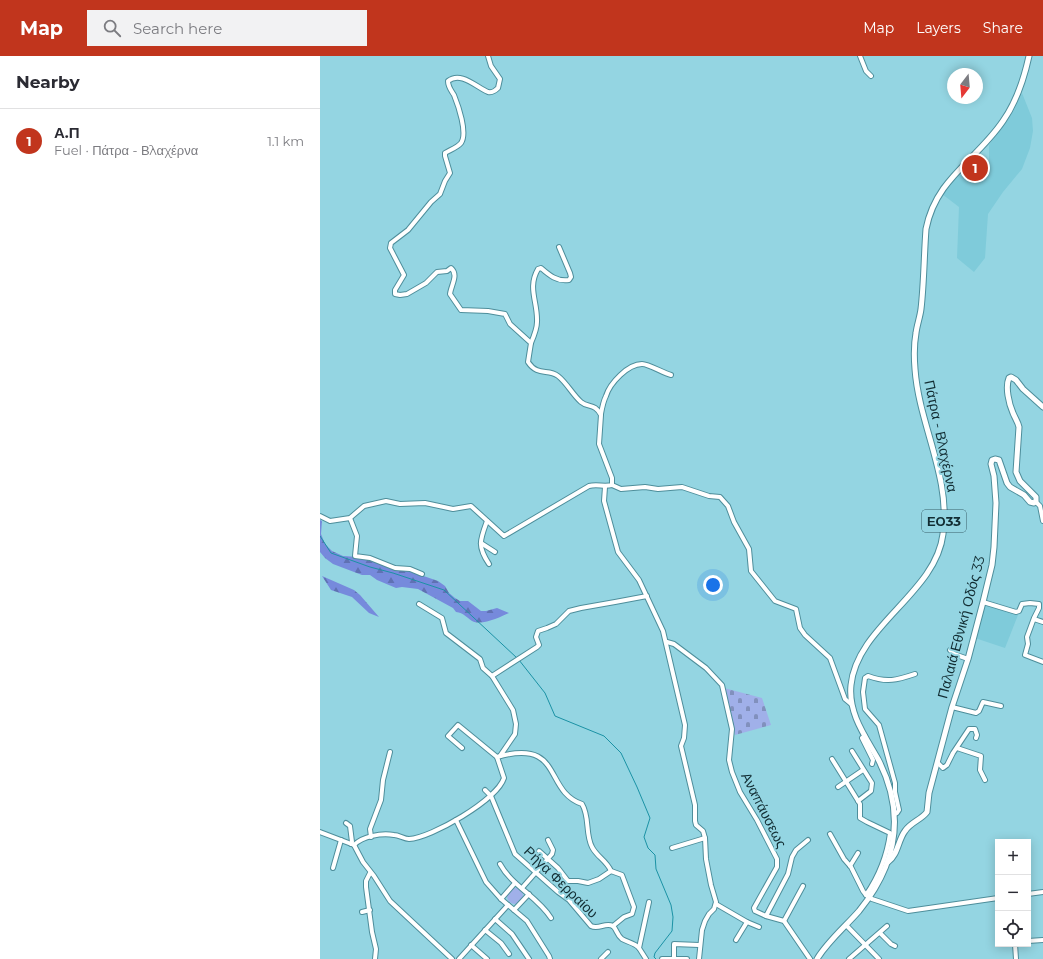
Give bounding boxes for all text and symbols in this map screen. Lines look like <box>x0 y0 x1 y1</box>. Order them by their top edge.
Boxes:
search box <box>87 10 367 46</box>
text: Map <box>20 17 63 40</box>
icon: search <box>101 17 123 39</box>
text: Search here <box>133 19 222 38</box>
text: Map <box>863 19 894 37</box>
text: Layers <box>916 19 961 37</box>
text: Share <box>983 19 1023 37</box>
north arrow <box>947 68 983 104</box>
text: Nearby <box>16 72 80 92</box>
text: Α.Π <box>54 123 80 142</box>
text: 1 <box>26 133 32 149</box>
text: 1.1 km <box>267 133 304 149</box>
text: Fuel · Πάτρα - Βλαχέρνα <box>54 142 198 158</box>
pin: 1 <box>962 153 988 183</box>
street label: Πάτρα - Βλαχέρνα <box>920 378 962 494</box>
road number: ΕΟ33 <box>922 510 966 532</box>
street label: Παλαιά Εθνική Οδός 33 <box>933 554 989 700</box>
your location <box>703 575 723 595</box>
street label: Αναπάυσεως <box>737 769 791 851</box>
map controls <box>995 839 1031 947</box>
button: + <box>995 839 1031 875</box>
street label: Ρήγα Φερραίου <box>520 842 602 922</box>
button: − <box>995 875 1031 911</box>
button: locate <box>995 911 1031 947</box>

